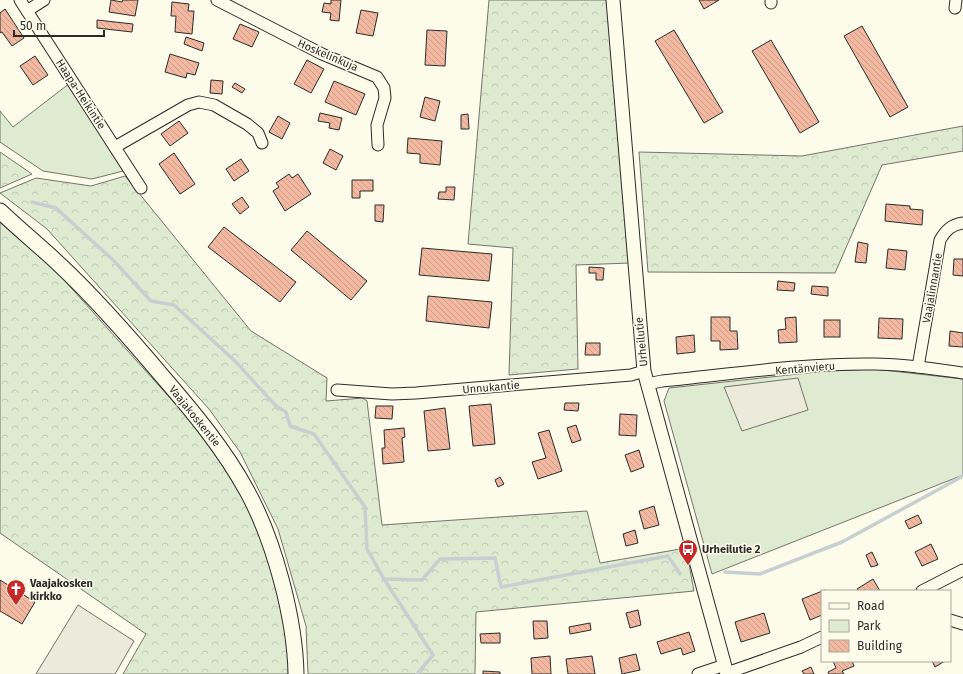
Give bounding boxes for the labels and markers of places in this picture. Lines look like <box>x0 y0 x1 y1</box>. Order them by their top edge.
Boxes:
bus stop icon: Urheilutie 2 <box>677 538 699 566</box>
place label: Urheilutie 2 <box>702 543 761 556</box>
place label: Vaajakosken kirkko <box>29 577 93 603</box>
church icon: Vaajakosken kirkko <box>5 578 27 606</box>

